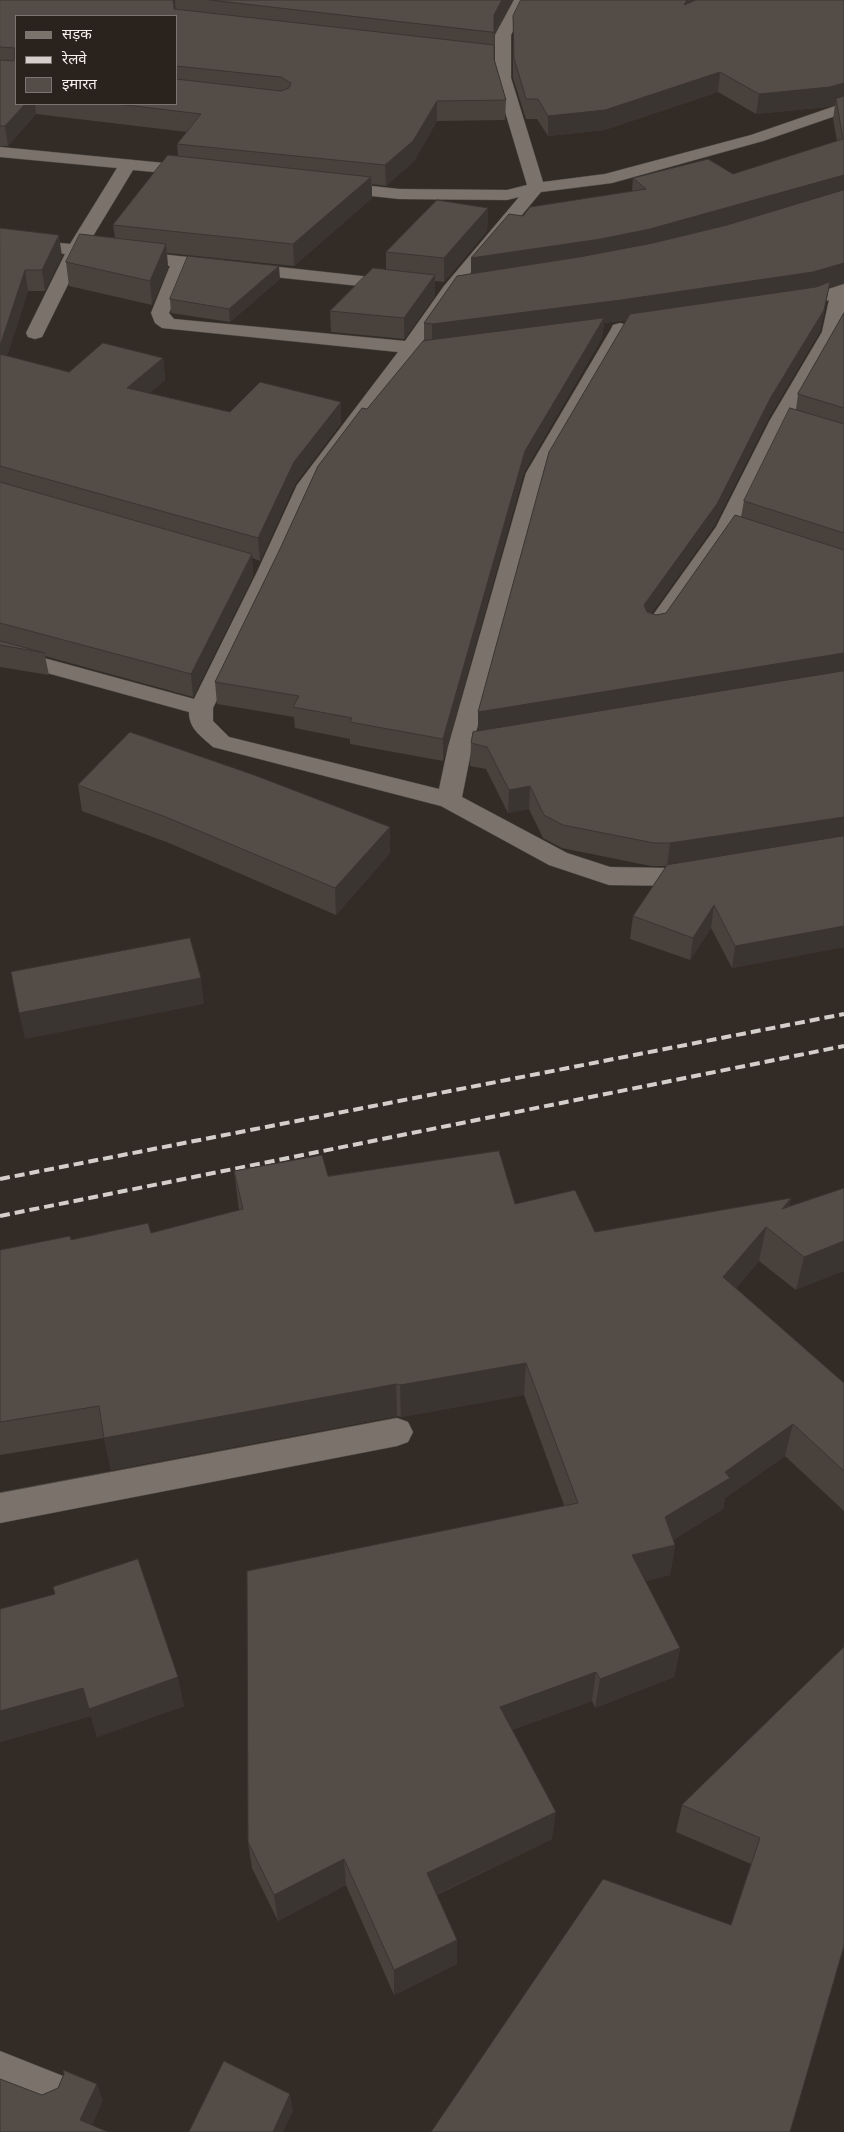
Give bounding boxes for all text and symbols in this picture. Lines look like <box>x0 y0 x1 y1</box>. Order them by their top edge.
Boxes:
legend <box>15 15 178 105</box>
text: सड़क <box>62 24 92 42</box>
text: रेलवे <box>62 49 87 67</box>
text: इमारत <box>62 74 97 92</box>

